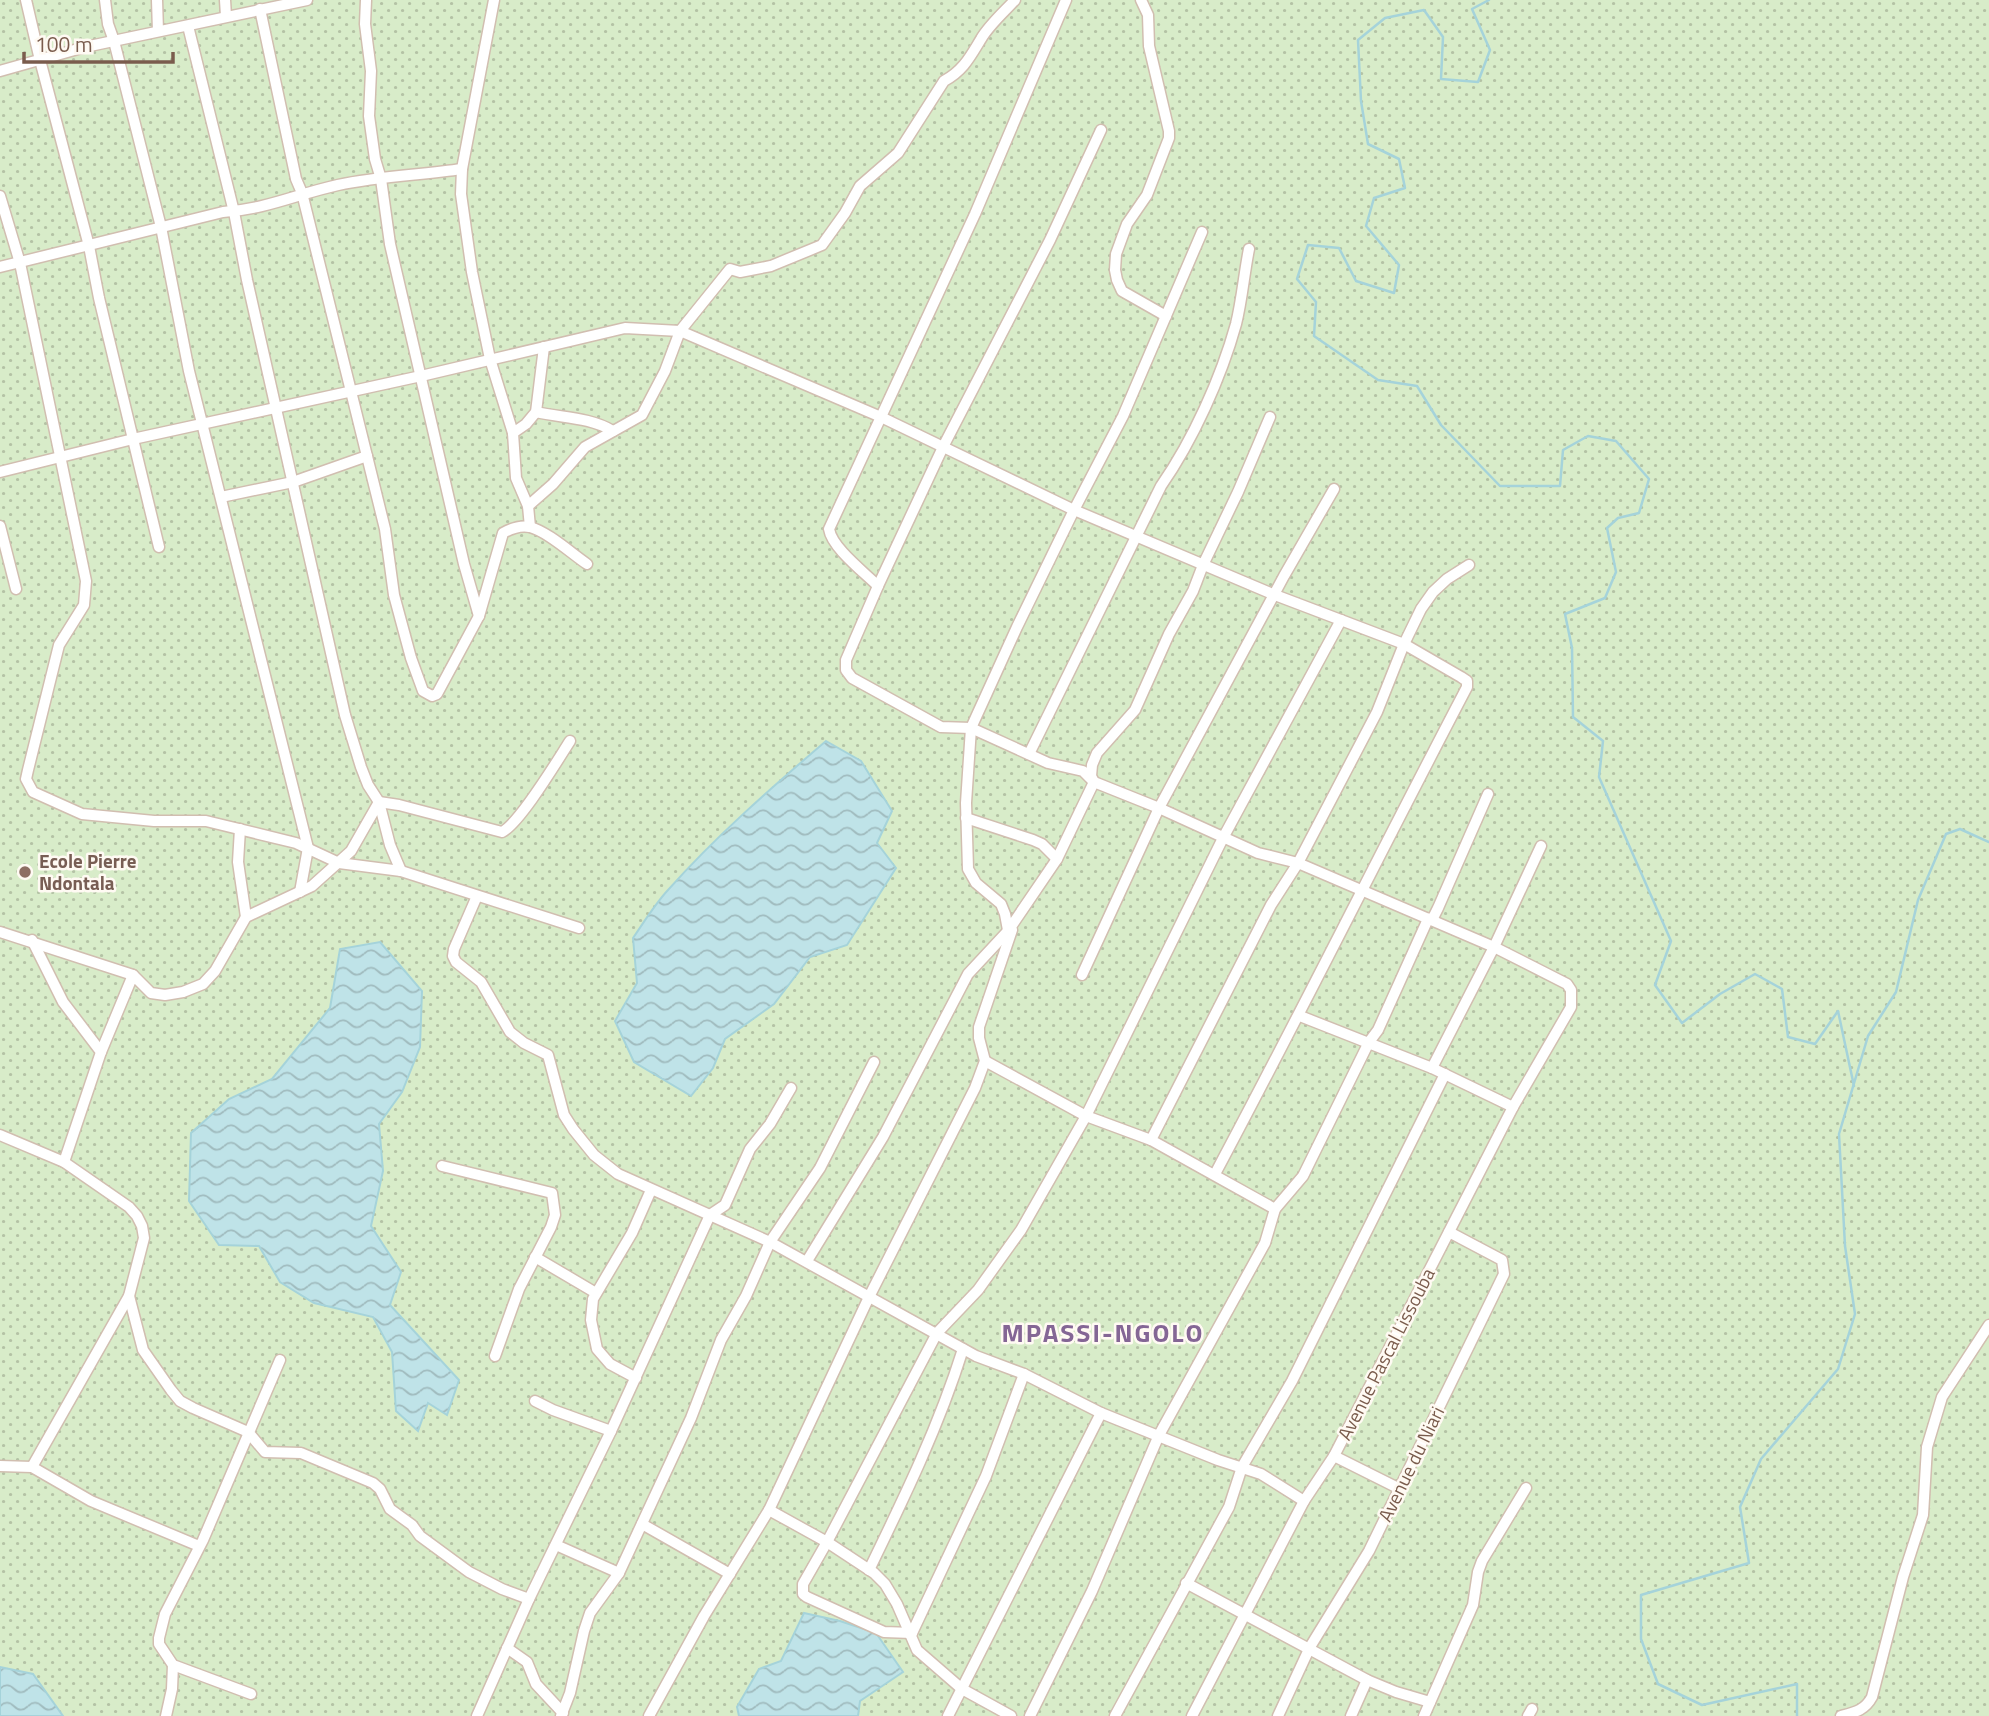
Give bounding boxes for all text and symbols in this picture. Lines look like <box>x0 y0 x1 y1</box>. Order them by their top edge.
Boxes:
scale bar <box>24 21 173 65</box>
text: 100 m <box>35 28 92 60</box>
place label: Ecole Pierre Ndontala <box>39 846 137 897</box>
marker: Ecole Pierre Ndontala <box>17 864 33 880</box>
street label: Avenue Pascal Lissouba <box>1329 1262 1442 1445</box>
district label: MPASSI-NGOLO <box>1002 1313 1204 1352</box>
street label: Avenue du Niari <box>1370 1401 1451 1526</box>

